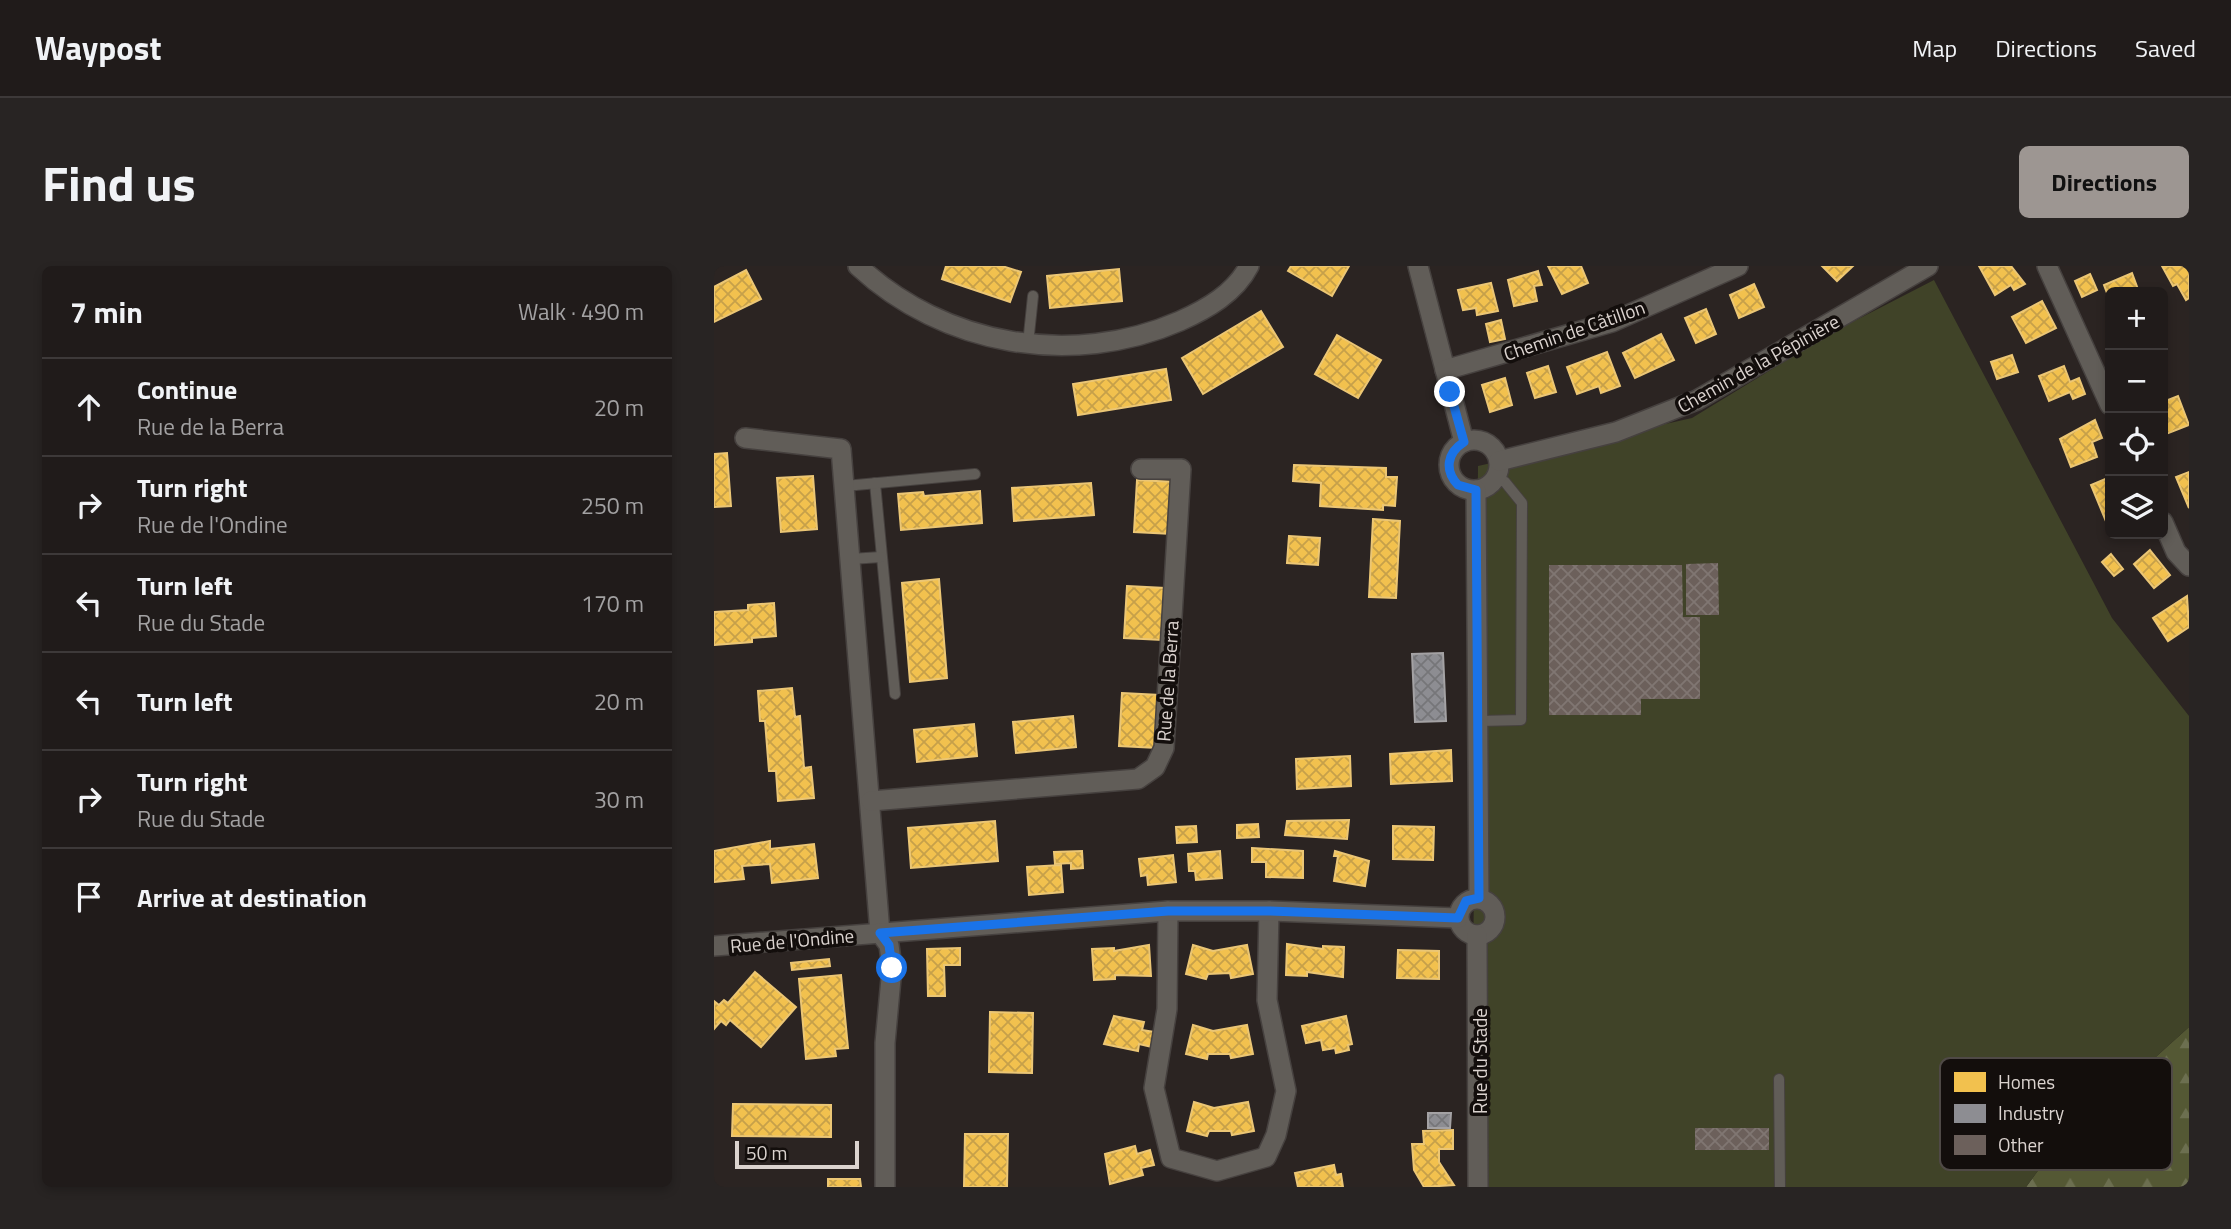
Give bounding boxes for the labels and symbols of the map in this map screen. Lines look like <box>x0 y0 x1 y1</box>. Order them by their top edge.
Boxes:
street label: Chemin de Câtillon <box>1499 292 1649 368</box>
street label: Chemin de la Pépinière <box>1672 306 1844 420</box>
route end <box>1434 376 1465 407</box>
street label: Rue de la Berra <box>1148 619 1186 743</box>
street label: Rue de l'Ondine <box>729 920 855 960</box>
route start <box>876 952 907 983</box>
street label: Rue du Stade <box>1465 1008 1494 1114</box>
legend <box>1940 1058 2172 1170</box>
text: Homes <box>1998 1067 2055 1096</box>
text: Industry <box>1998 1098 2064 1127</box>
text: Other <box>1998 1130 2044 1159</box>
scale bar <box>735 1138 859 1170</box>

